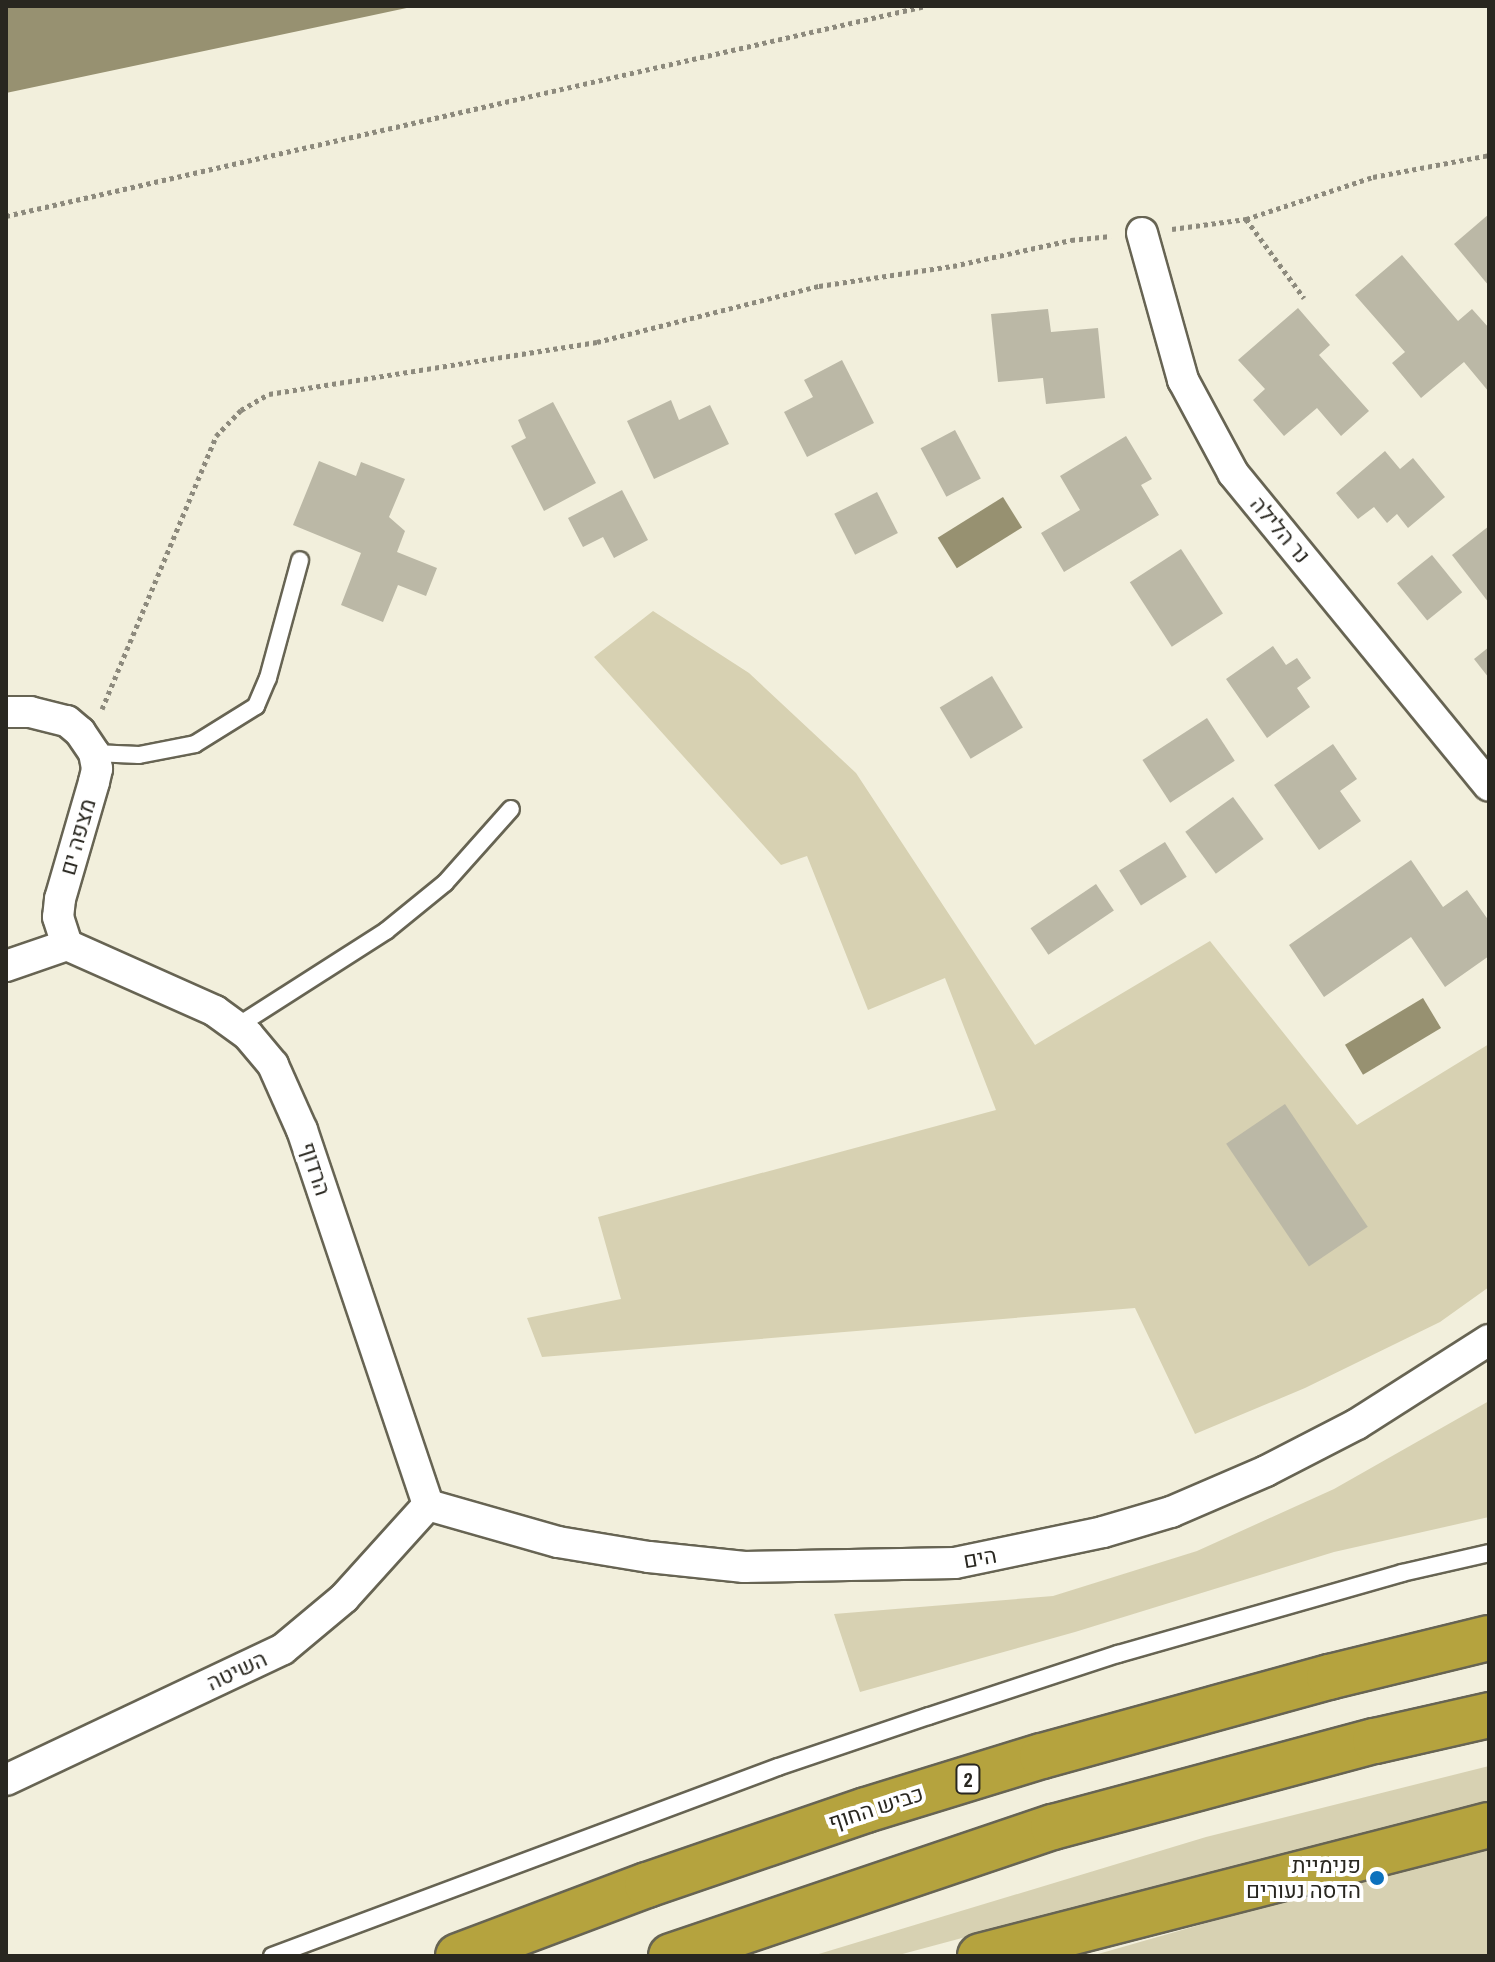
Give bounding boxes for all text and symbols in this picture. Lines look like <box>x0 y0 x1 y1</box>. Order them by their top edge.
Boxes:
street label: נר הלילה <box>1245 491 1315 569</box>
street label: מצפה ים <box>55 796 101 878</box>
street label: הרדוף <box>294 1139 336 1199</box>
street label: הים <box>961 1542 999 1574</box>
street label: השיטה <box>203 1646 271 1696</box>
road number: 2 <box>954 1763 982 1795</box>
street label: כביש החוף <box>825 1780 927 1836</box>
place label: פנימיית הדסה נעורים <box>1246 1852 1361 1904</box>
marker: פנימיית הדסה נעורים <box>1368 1869 1386 1887</box>

